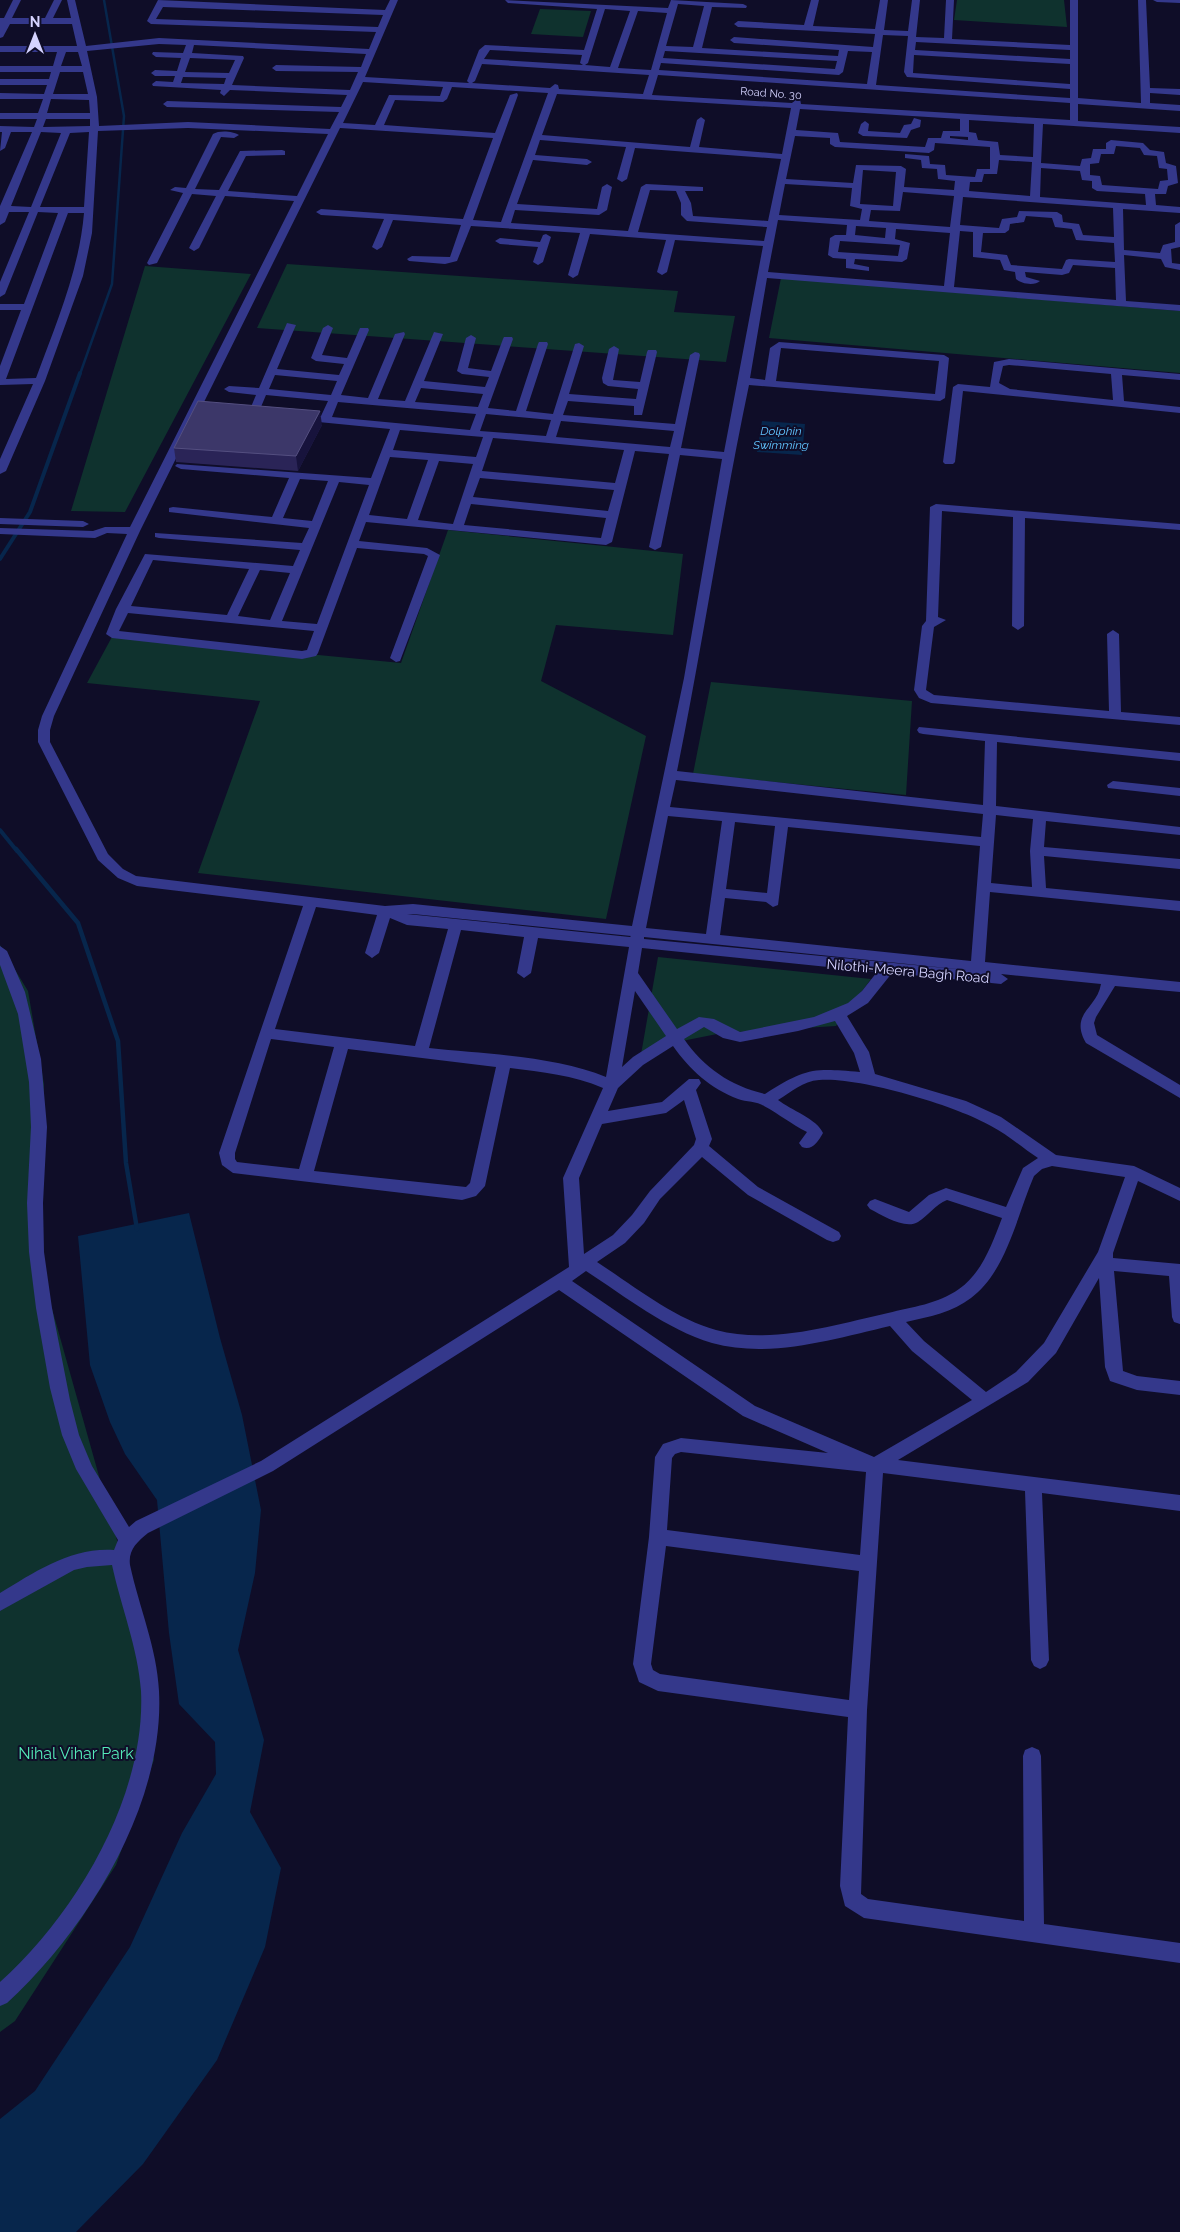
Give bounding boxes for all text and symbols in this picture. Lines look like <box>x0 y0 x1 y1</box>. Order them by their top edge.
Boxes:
north arrow <box>10 10 60 60</box>
text: N <box>30 14 40 30</box>
street label: Road No. 30 <box>740 85 802 102</box>
water label: Dolphin Swimming <box>752 424 809 452</box>
street label: Nilothi-Meera Bagh Road <box>826 956 990 986</box>
park label: Nihal Vihar Park <box>18 1744 134 1763</box>

